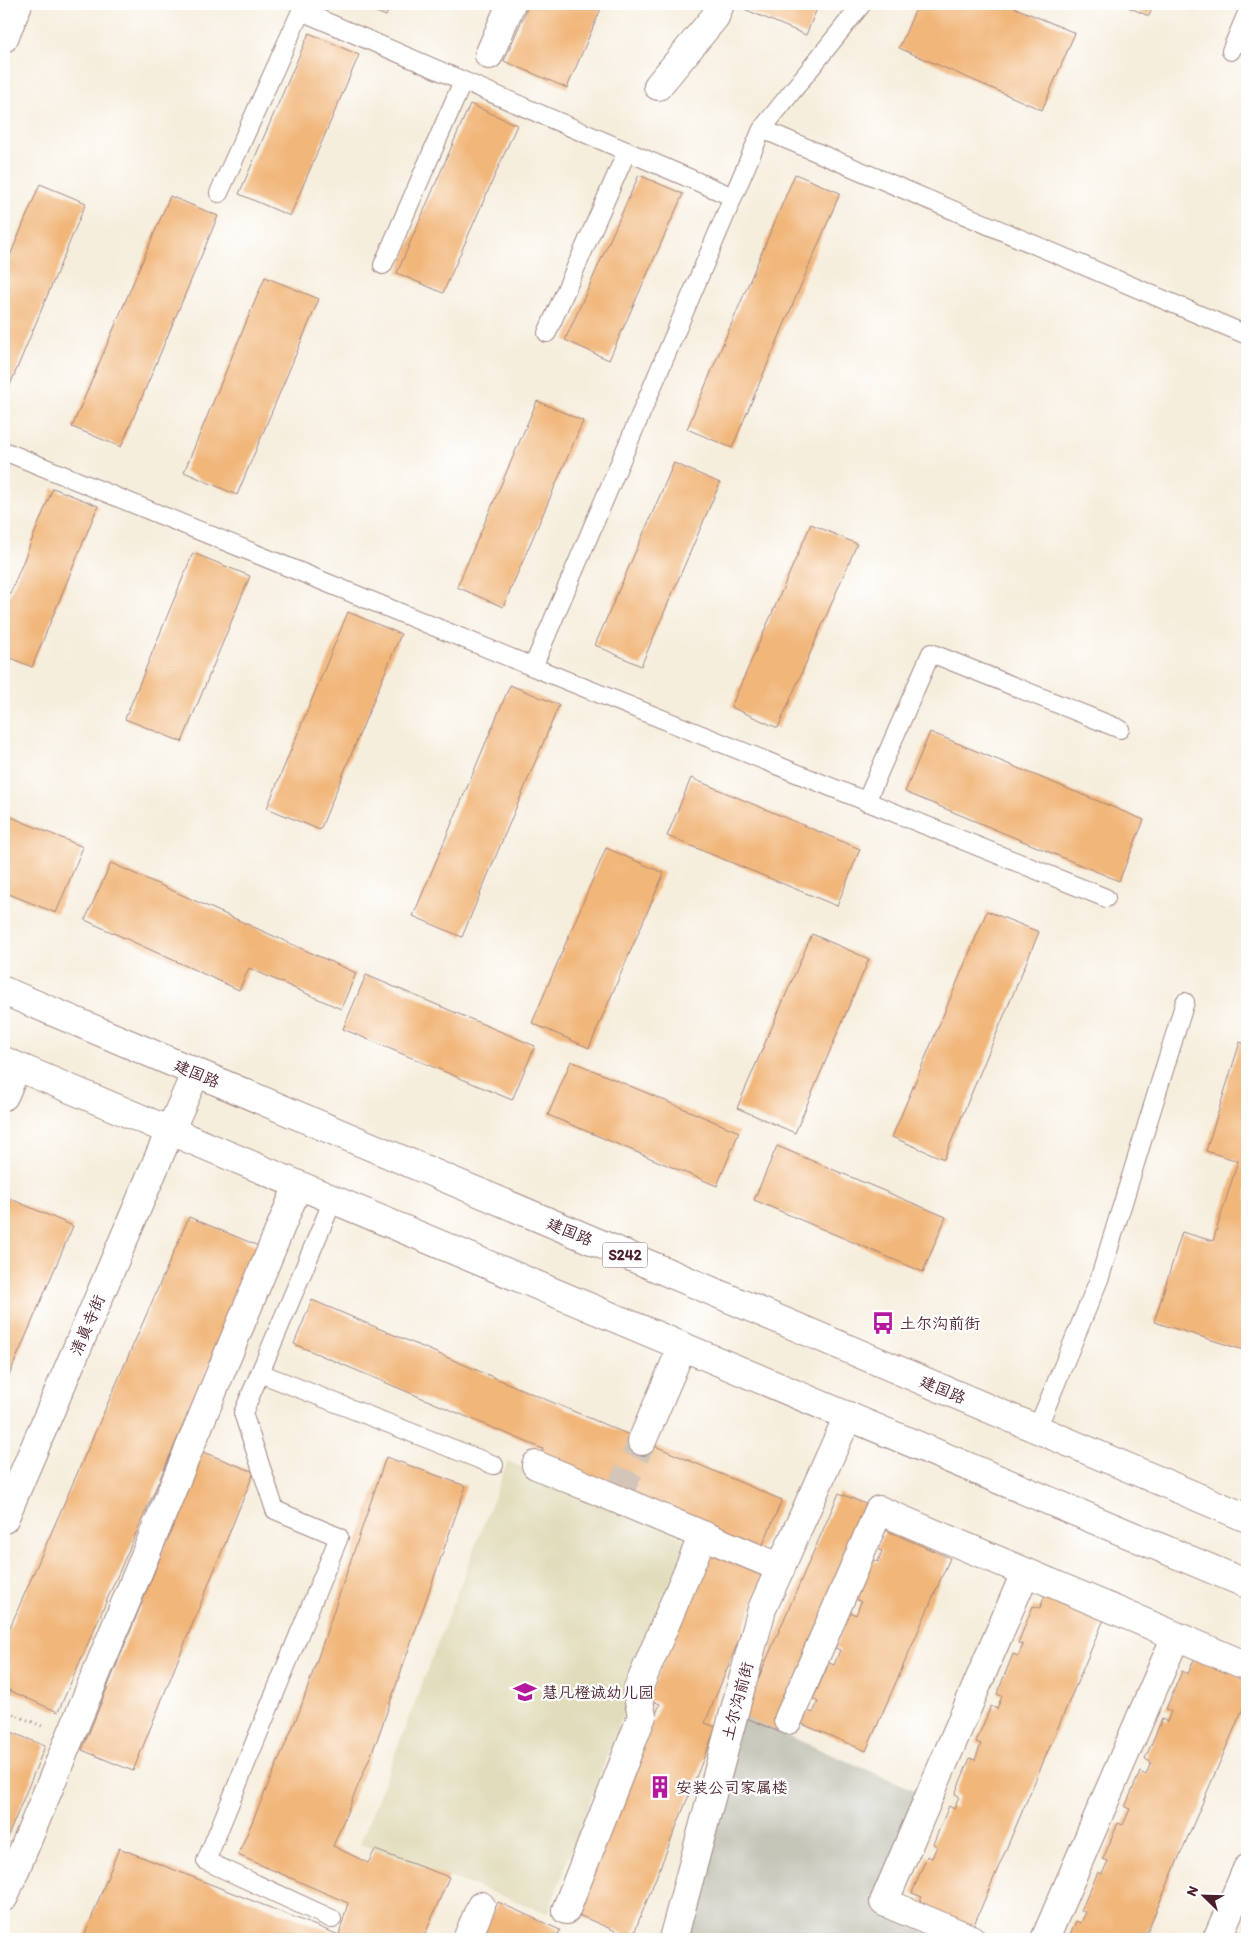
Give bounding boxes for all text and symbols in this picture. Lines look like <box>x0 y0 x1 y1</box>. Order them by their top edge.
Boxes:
street label: 建国路 <box>171 1055 223 1092</box>
street label: 建国路 <box>544 1213 596 1250</box>
road number: S242 <box>602 1242 648 1268</box>
street label: 清真寺街 <box>66 1292 109 1358</box>
bus stop icon: 土尔沟前街 <box>870 1310 896 1336</box>
place label: 土尔沟前街 <box>900 1314 980 1333</box>
street label: 建国路 <box>917 1371 969 1408</box>
street label: 土尔沟前街 <box>718 1660 757 1742</box>
school or university icon: 慧凡橙诚幼儿园 <box>512 1679 538 1705</box>
place label: 慧凡橙诚幼儿园 <box>542 1683 654 1702</box>
building icon: 安装公司家属楼 <box>647 1774 673 1800</box>
place label: 安装公司家属楼 <box>676 1778 788 1797</box>
north arrow <box>1178 1870 1228 1920</box>
text: N <box>1183 1883 1202 1899</box>

